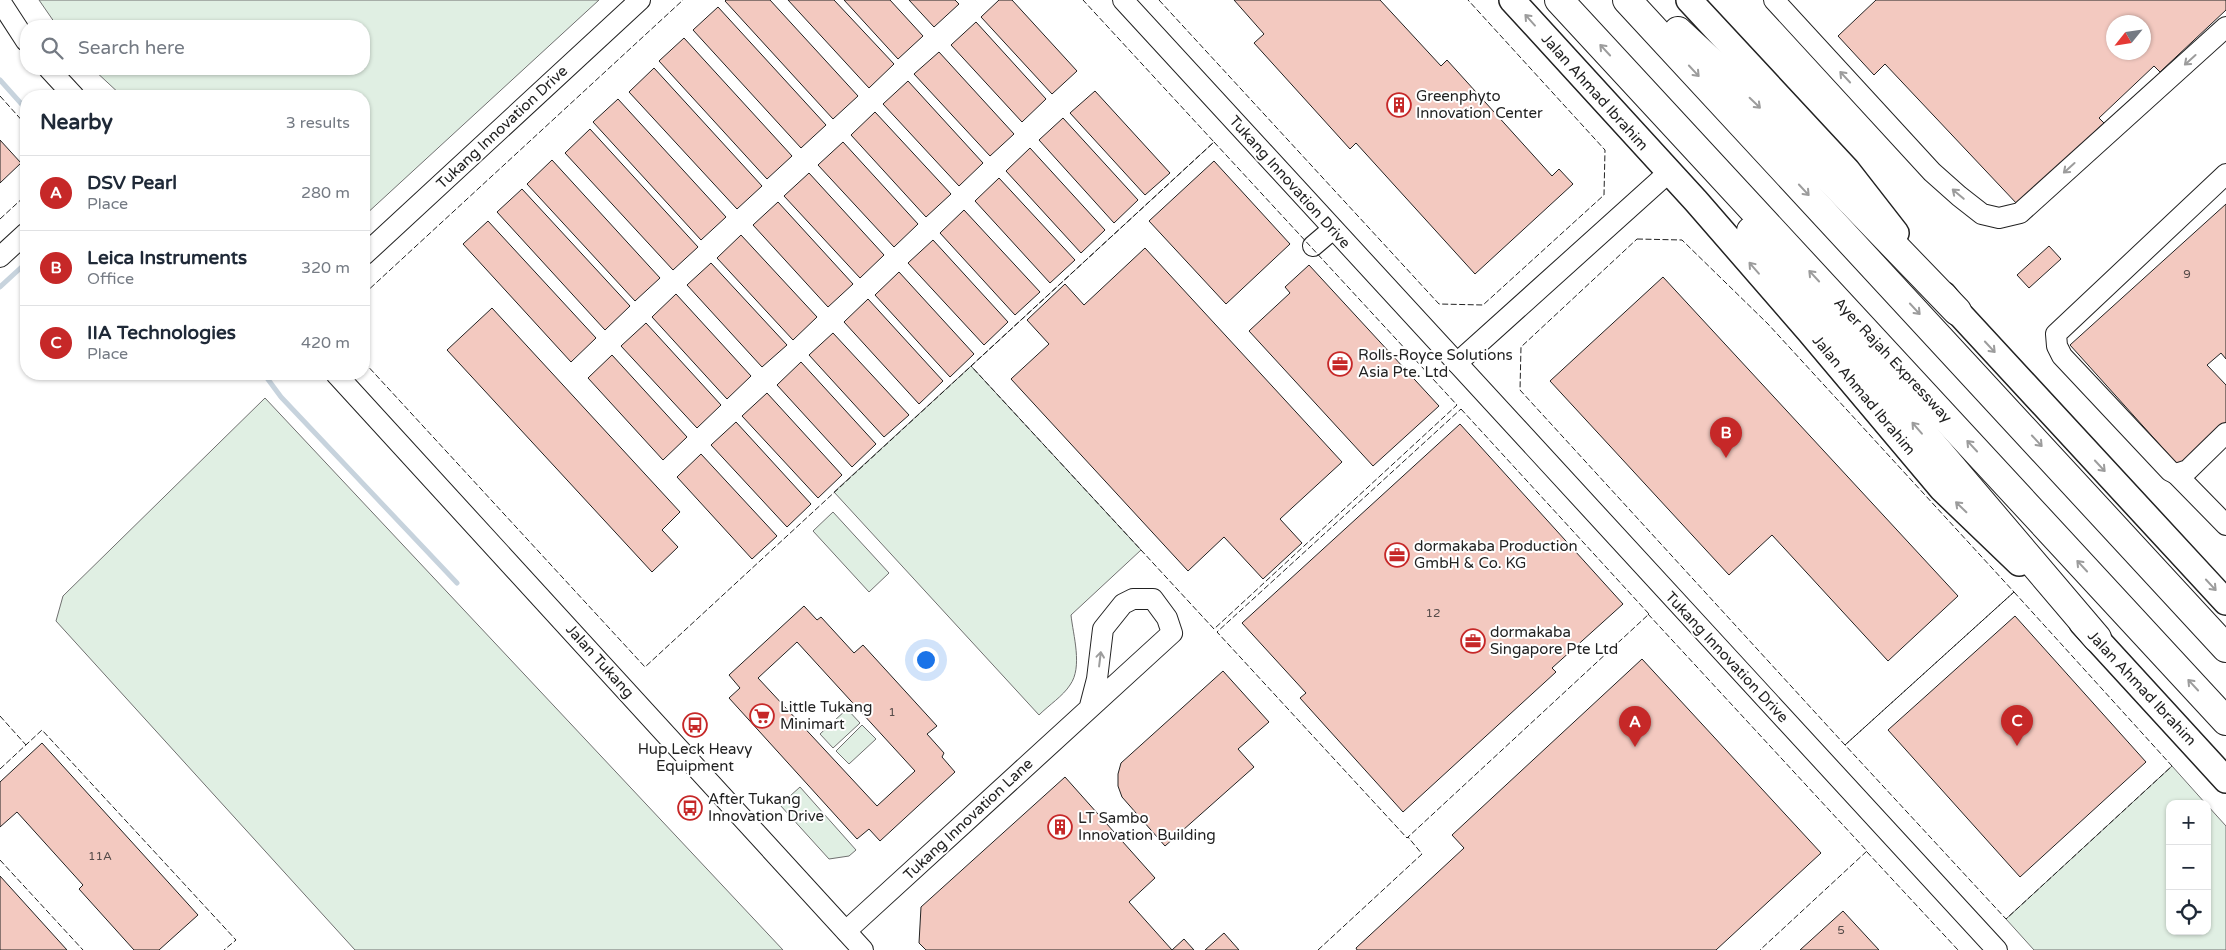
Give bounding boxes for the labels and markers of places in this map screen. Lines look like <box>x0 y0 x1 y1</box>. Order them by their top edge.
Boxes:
place label: Greenphyto Innovation Center <box>1416 87 1543 122</box>
building icon: Greenphyto Innovation Center <box>1386 92 1412 118</box>
place label: Rolls-Royce Solutions Asia Pte. Ltd <box>1358 346 1513 381</box>
office icon: Rolls-Royce Solutions Asia Pte. Ltd <box>1327 351 1353 377</box>
pin: B <box>1710 417 1742 458</box>
place label: dormakaba Production GmbH & Co. KG <box>1414 537 1578 572</box>
office icon: dormakaba Production GmbH & Co. KG <box>1384 542 1410 568</box>
place label: dormakaba Singapore Pte Ltd <box>1490 623 1618 658</box>
office icon: dormakaba Singapore Pte Ltd <box>1460 628 1486 654</box>
place label: Little Tukang Minimart <box>780 698 872 733</box>
supermarket icon: Little Tukang Minimart <box>749 703 775 729</box>
pin: C <box>2001 705 2033 746</box>
pin: A <box>1619 706 1651 747</box>
bus stop icon: Hup Leck Heavy Equipment <box>682 712 708 738</box>
place label: Hup Leck Heavy Equipment <box>638 740 752 775</box>
place label: After Tukang Innovation Drive <box>708 790 824 825</box>
bus stop icon: After Tukang Innovation Drive <box>677 795 703 821</box>
place label: LT Sambo Innovation Building <box>1078 809 1216 844</box>
building icon: LT Sambo Innovation Building <box>1047 814 1073 840</box>

